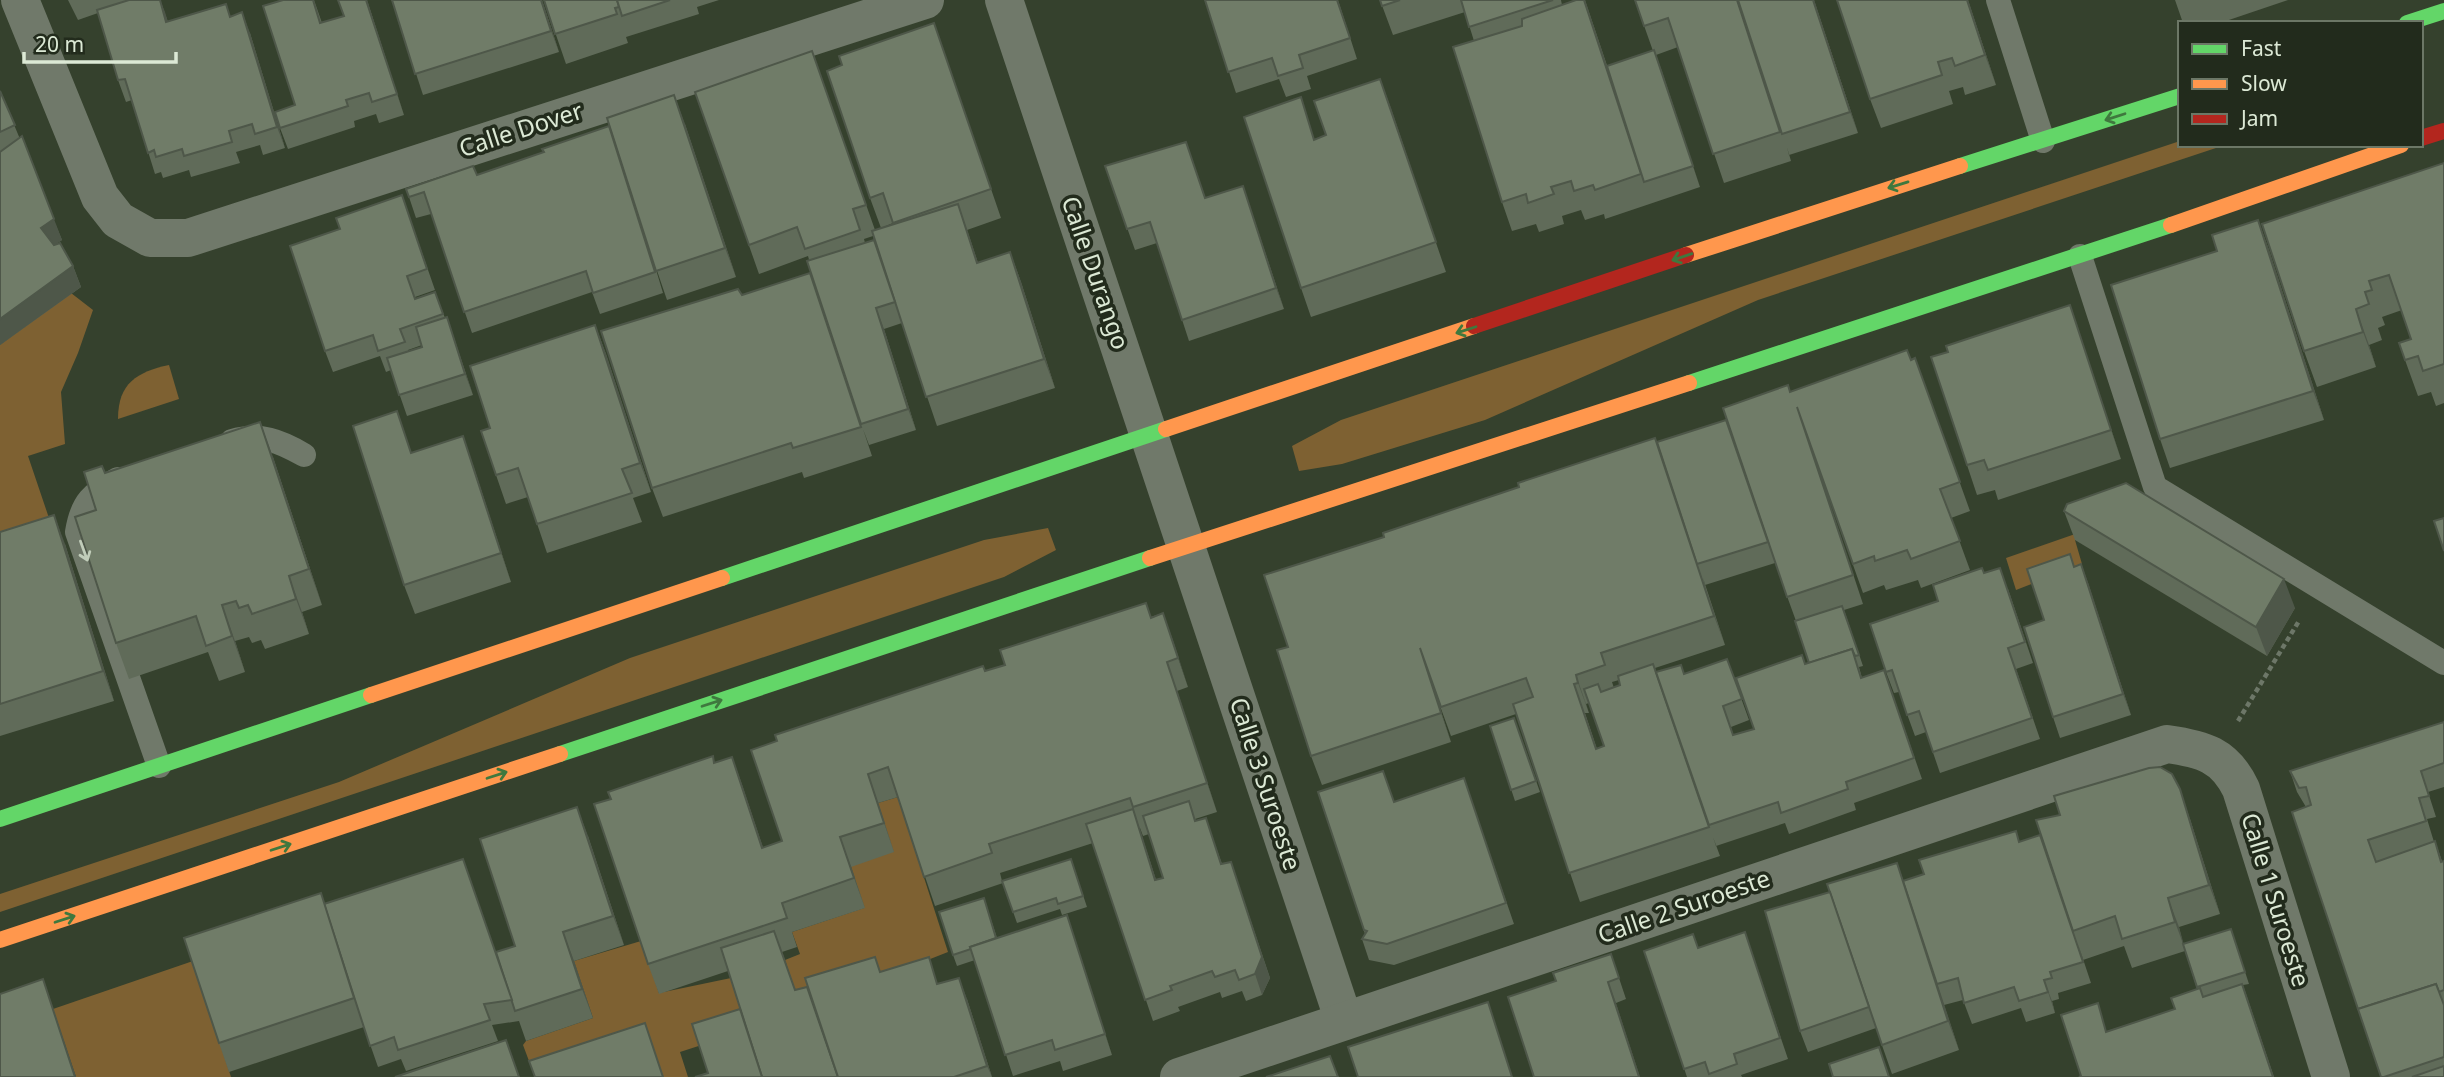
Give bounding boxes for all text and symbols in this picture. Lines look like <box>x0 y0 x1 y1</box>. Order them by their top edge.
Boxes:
scale bar <box>24 21 177 65</box>
legend <box>2178 21 2423 147</box>
text: 20 m <box>35 30 84 58</box>
text: Fast <box>2241 34 2282 62</box>
text: Slow <box>2241 69 2287 97</box>
street label: Calle Dover <box>455 93 587 164</box>
text: Jam <box>2239 104 2278 132</box>
one-way arrow <box>2104 111 2126 124</box>
one-way arrow <box>1887 180 1909 193</box>
street label: Calle Durango <box>1055 191 1138 354</box>
one-way arrow <box>1672 252 1694 264</box>
one-way arrow <box>1456 325 1478 337</box>
one-way arrow <box>79 540 92 562</box>
street label: Calle 3 Suroeste <box>1223 693 1310 874</box>
one-way arrow <box>701 696 723 708</box>
one-way arrow <box>485 768 507 780</box>
street label: Calle 1 Suroeste <box>2234 809 2319 990</box>
one-way arrow <box>269 840 291 852</box>
street label: Calle 2 Suroeste <box>1593 861 1774 950</box>
one-way arrow <box>53 912 75 924</box>

